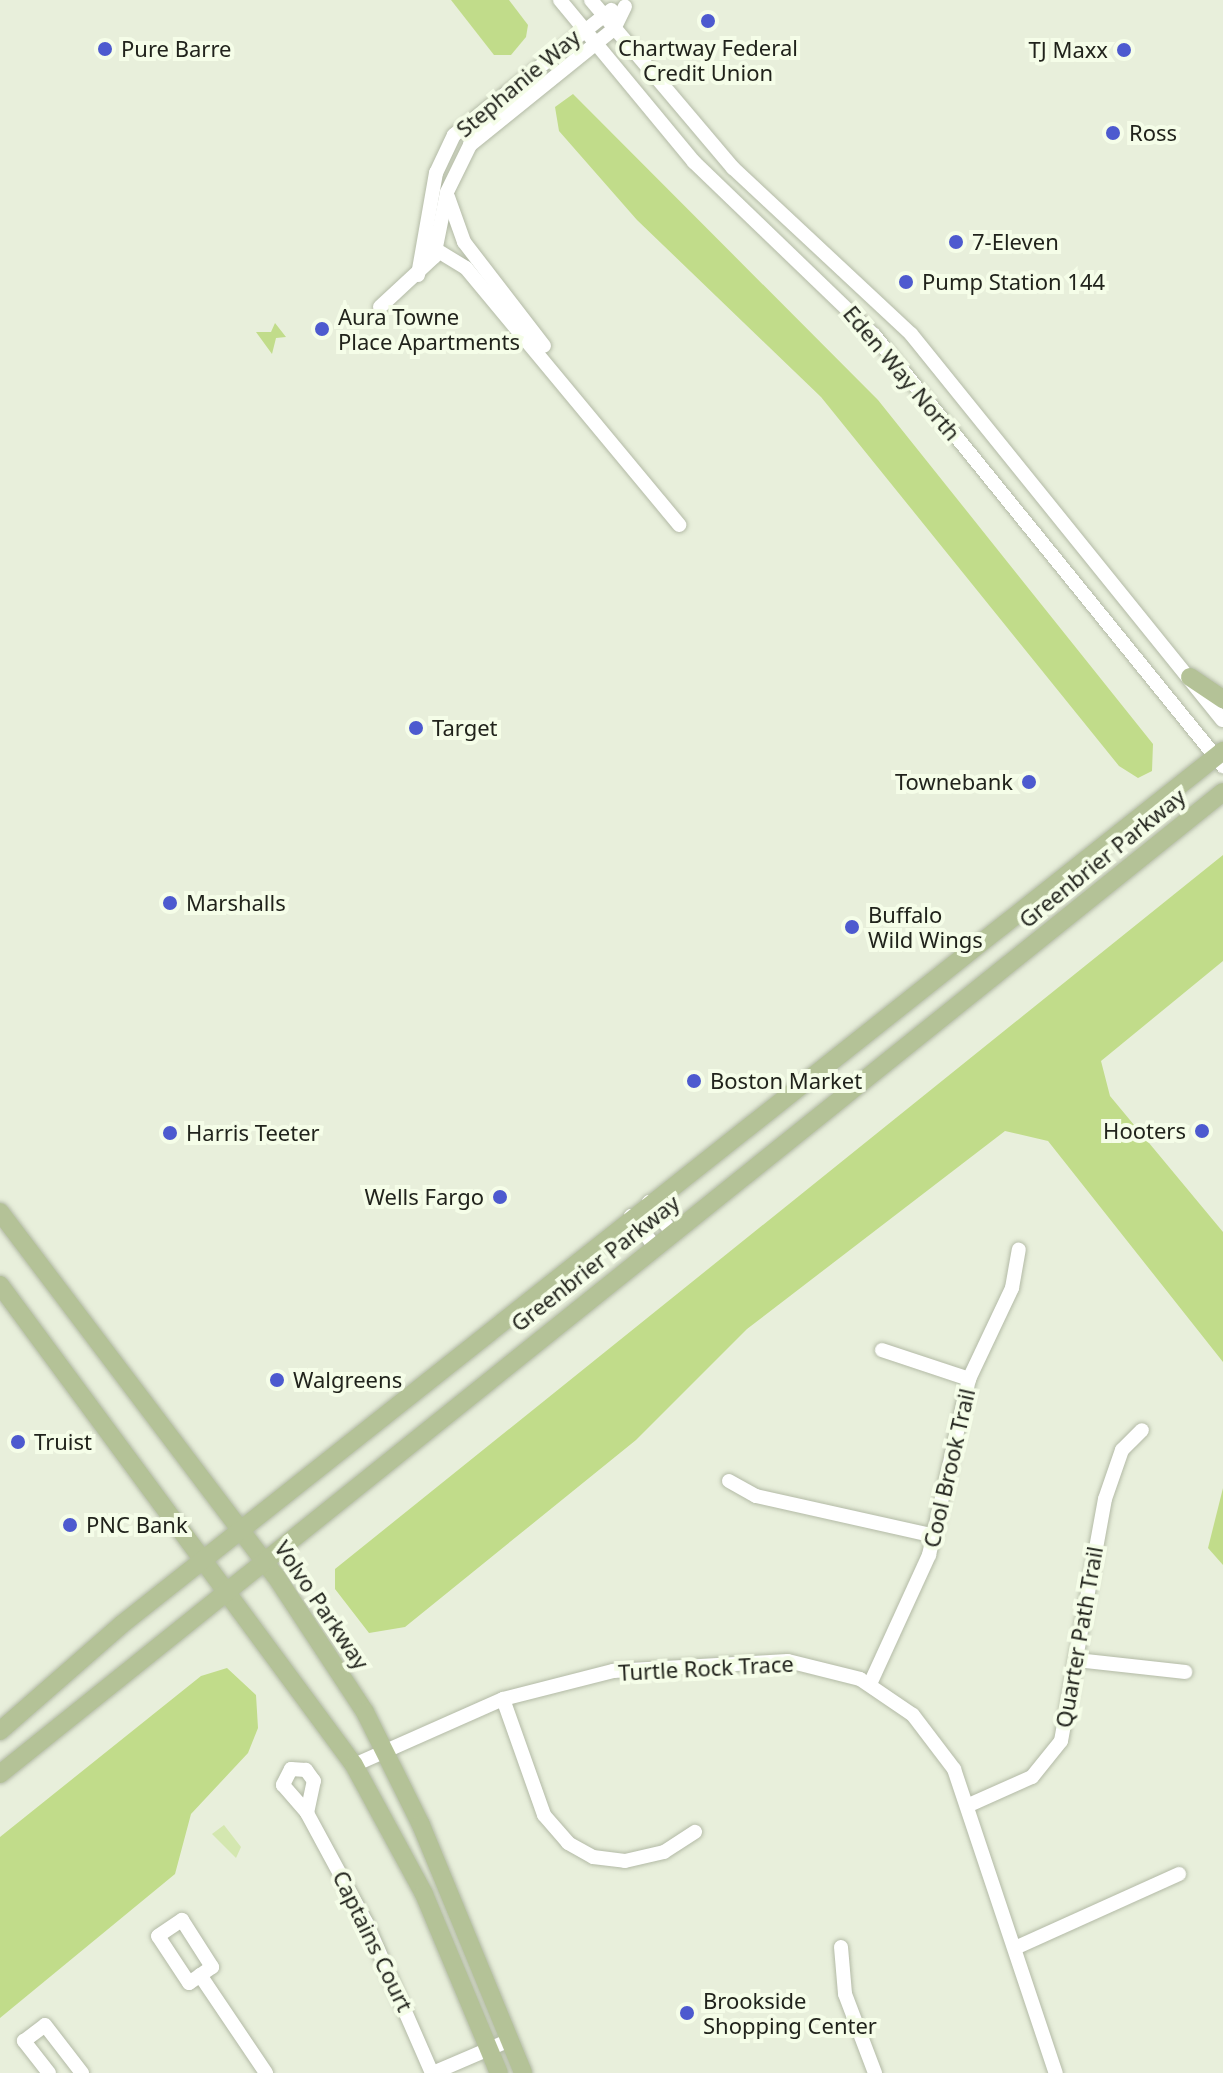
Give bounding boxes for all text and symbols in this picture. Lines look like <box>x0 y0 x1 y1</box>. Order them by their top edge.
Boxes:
marker: Chartway Federal Credit Union <box>699 12 717 30</box>
street label: Stephanie Way <box>451 24 585 142</box>
place label: Chartway Federal Credit Union <box>618 34 798 86</box>
place label: Pure Barre <box>121 36 231 62</box>
place label: TJ Maxx <box>1028 37 1108 63</box>
marker: Pure Barre <box>96 40 114 58</box>
marker: TJ Maxx <box>1115 41 1133 59</box>
place label: Ross <box>1129 120 1177 146</box>
marker: Ross <box>1104 124 1122 142</box>
place label: 7-Eleven <box>972 229 1059 255</box>
marker: 7-Eleven <box>947 233 965 251</box>
place label: Pump Station 144 <box>922 269 1105 295</box>
marker: Pump Station 144 <box>897 273 915 291</box>
street label: Eden Way North <box>838 300 966 446</box>
place label: Aura Towne Place Apartments <box>338 303 520 354</box>
marker: Aura Towne Place Apartments <box>313 320 331 338</box>
place label: Target <box>432 715 498 741</box>
marker: Target <box>407 719 425 737</box>
place label: Townebank <box>895 769 1013 795</box>
marker: Townebank <box>1020 773 1038 791</box>
street label: Greenbrier Parkway <box>1014 783 1190 933</box>
place label: Marshalls <box>186 890 286 916</box>
marker: Marshalls <box>161 894 179 912</box>
place label: Buffalo Wild Wings <box>868 901 983 952</box>
marker: Buffalo Wild Wings <box>843 918 861 936</box>
place label: Boston Market <box>710 1068 862 1094</box>
marker: Boston Market <box>685 1072 703 1090</box>
place label: Hooters <box>1103 1118 1186 1144</box>
place label: Harris Teeter <box>186 1120 320 1146</box>
marker: Hooters <box>1193 1122 1211 1140</box>
marker: Harris Teeter <box>161 1124 179 1142</box>
place label: Wells Fargo <box>364 1184 484 1210</box>
marker: Wells Fargo <box>491 1188 509 1206</box>
street label: Greenbrier Parkway <box>506 1189 684 1337</box>
place label: Walgreens <box>293 1367 402 1393</box>
marker: Walgreens <box>268 1371 286 1389</box>
street label: Cool Brook Trail <box>918 1386 980 1550</box>
place label: Truist <box>34 1429 92 1455</box>
marker: Truist <box>9 1433 27 1451</box>
place label: PNC Bank <box>86 1512 188 1538</box>
marker: PNC Bank <box>61 1516 79 1534</box>
street label: Volvo Parkway <box>269 1536 375 1674</box>
street label: Quarter Path Trail <box>1050 1544 1108 1730</box>
street label: Turtle Rock Trace <box>618 1650 794 1686</box>
street label: Captains Court <box>328 1866 418 2016</box>
place label: Brookside Shopping Center <box>703 1987 877 2038</box>
marker: Brookside Shopping Center <box>678 2004 696 2022</box>

